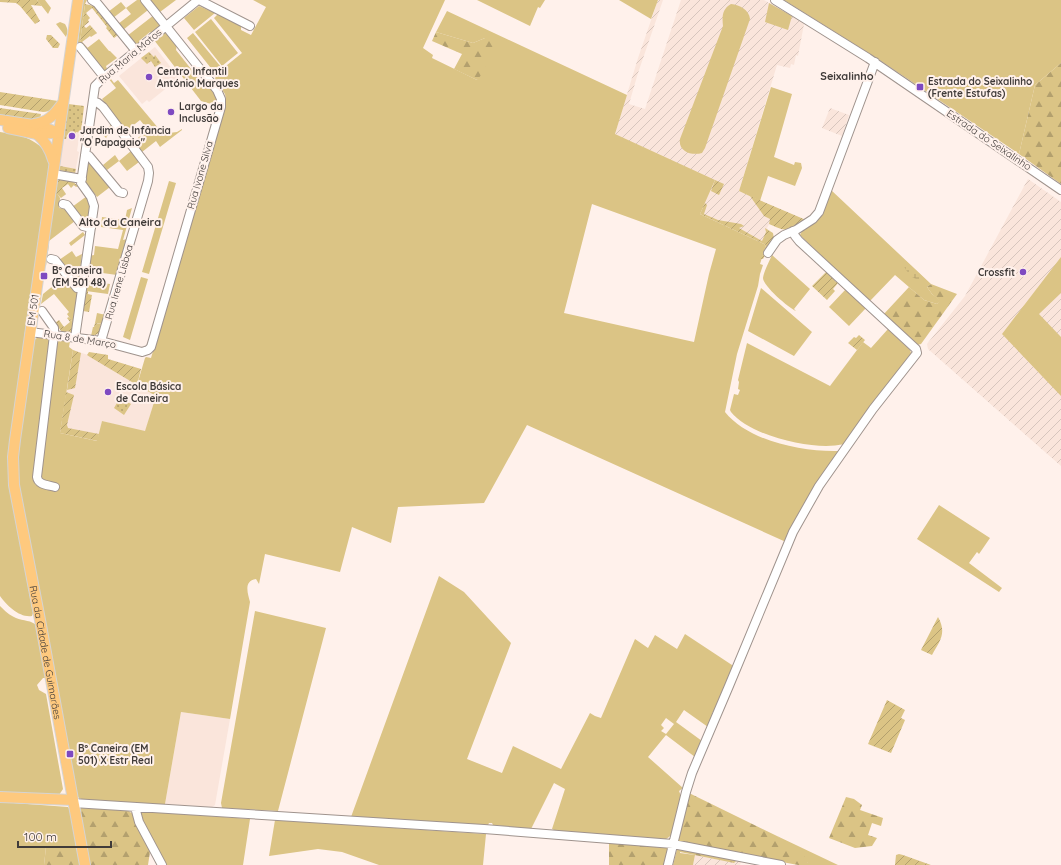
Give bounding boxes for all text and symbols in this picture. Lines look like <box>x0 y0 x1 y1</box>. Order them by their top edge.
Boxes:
street label: Rua Maria Matos <box>96 26 165 86</box>
place label: Centro Infantil António Marques <box>157 65 239 90</box>
district label: Seixalinho <box>820 69 874 83</box>
marker: Centro Infantil António Marques <box>144 72 154 82</box>
place label: Estrada do Seixalinho (Frente Estufas) <box>928 75 1032 100</box>
marker: Estrada do Seixalinho (Frente Estufas) <box>915 82 925 92</box>
place label: Largo da Inclusão <box>179 100 223 125</box>
marker: Largo da Inclusão <box>166 107 176 117</box>
street label: Estrada do Seixalinho <box>944 107 1034 173</box>
place label: Jardim de Infância "O Papagaio" <box>80 124 171 149</box>
marker: Jardim de Infância "O Papagaio" <box>67 131 77 141</box>
street label: Rua Ivone Silva <box>184 139 216 211</box>
district label: Alto da Caneira <box>79 215 161 229</box>
street label: Rua Irene Lisboa <box>102 243 136 321</box>
place label: Bº Caneira (EM 501 48) <box>52 264 106 289</box>
place label: Crossfit <box>978 266 1015 279</box>
marker: Crossfit <box>1018 267 1028 277</box>
marker: Bº Caneira (EM 501 48) <box>39 271 49 281</box>
street label: EM 501 <box>24 293 42 327</box>
street label: Rua 8 de Março <box>43 327 117 351</box>
place label: Escola Básica de Caneira <box>116 380 181 405</box>
marker: Escola Básica de Caneira <box>103 387 113 397</box>
street label: Rua da Cidade de Guimarães <box>27 584 65 721</box>
place label: Bº Caneira (EM 501) X Estr Real <box>78 742 153 767</box>
marker: Bº Caneira (EM 501) X Estr Real <box>65 749 75 759</box>
scale bar <box>18 823 111 849</box>
text: 100 m <box>24 829 57 844</box>

